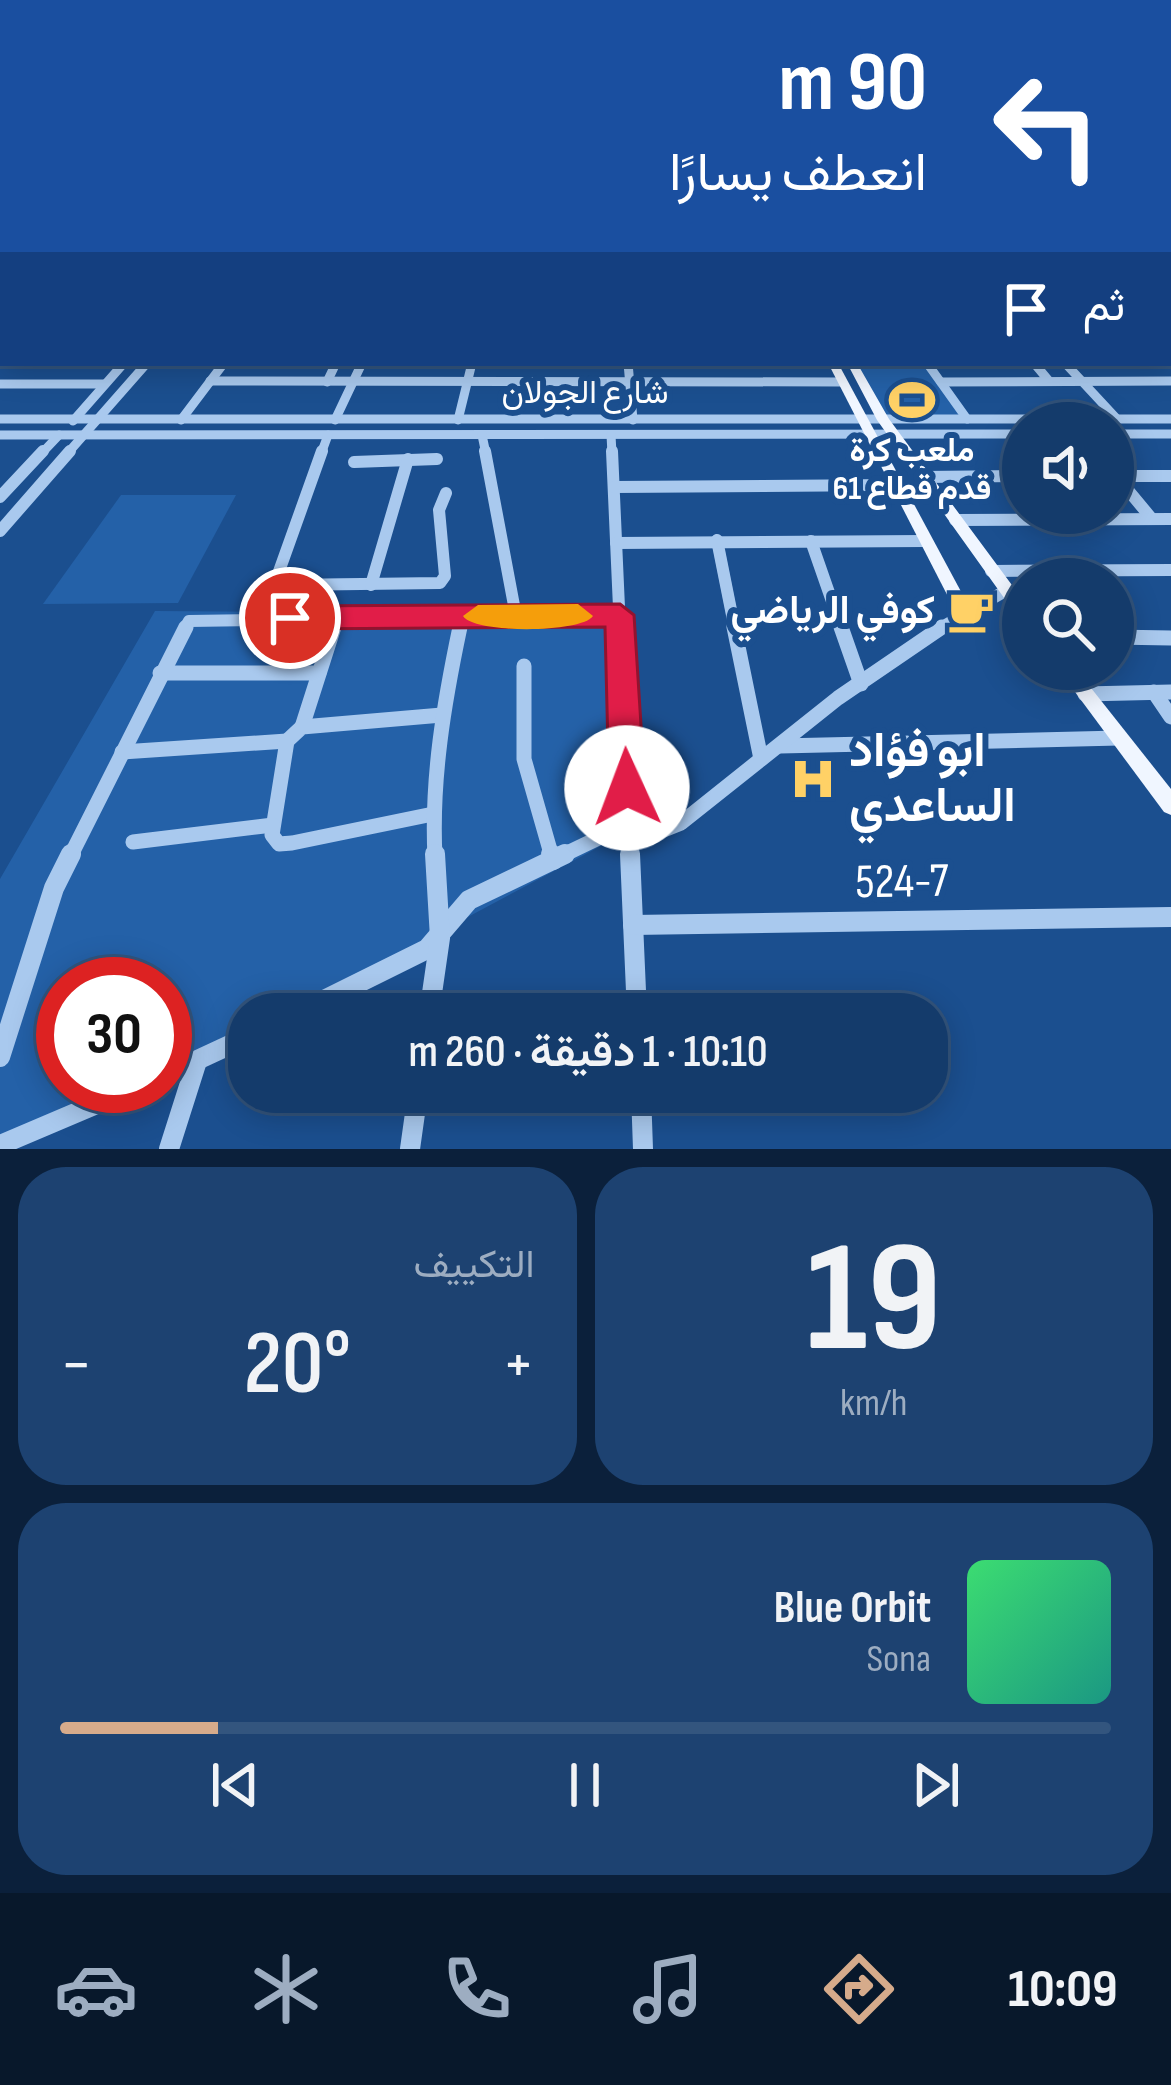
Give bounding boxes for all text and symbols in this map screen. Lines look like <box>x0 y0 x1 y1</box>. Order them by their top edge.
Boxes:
text: 90 m <box>778 33 927 134</box>
icon: left <box>969 48 1125 204</box>
text: انعطف يسارًا <box>669 141 927 206</box>
icon: arrive <box>993 276 1059 342</box>
text: ثم <box>1083 279 1125 334</box>
street label: شارع الجولان <box>501 373 669 414</box>
sports icon: ملعب كرة قدم قطاع 61 <box>887 375 937 425</box>
map controls <box>1002 402 1134 690</box>
button: sound <box>1002 402 1134 534</box>
place label: ملعب كرة قدم قطاع 61 <box>833 431 991 510</box>
button: search <box>1002 558 1134 690</box>
pin <box>239 567 341 669</box>
icon: arrive <box>257 585 323 651</box>
cafe icon: كوفي الرياضي <box>946 586 996 636</box>
place label: كوفي الرياضي <box>730 588 935 642</box>
place label: ابو فؤاد الساعدي <box>849 723 1016 844</box>
position arrow <box>564 725 690 851</box>
hospital icon: ابو فؤاد الساعدي <box>788 754 838 804</box>
street label: 524-7 <box>855 853 949 911</box>
speed limit sign: 30 <box>36 957 192 1113</box>
text: 10:10 · 1 دقيقة · 260 m <box>408 1025 768 1080</box>
text: 19 <box>806 1208 941 1395</box>
text: التكييف <box>414 1242 535 1289</box>
text: 20° <box>243 1311 351 1419</box>
text: − <box>60 1326 92 1405</box>
text: + <box>502 1326 534 1405</box>
text: km/h <box>840 1380 907 1427</box>
text: Blue Orbit <box>774 1581 931 1636</box>
text: Sona <box>866 1636 931 1683</box>
icon: previous <box>202 1752 268 1818</box>
icon: pause <box>552 1752 618 1818</box>
icon: next <box>903 1752 969 1818</box>
icon: car <box>54 1947 138 2031</box>
icon: climate <box>244 1947 328 2031</box>
icon: phone <box>435 1947 519 2031</box>
icon: music <box>626 1947 710 2031</box>
icon: directions <box>817 1947 901 2031</box>
text: 10:09 <box>1008 1957 1118 2022</box>

